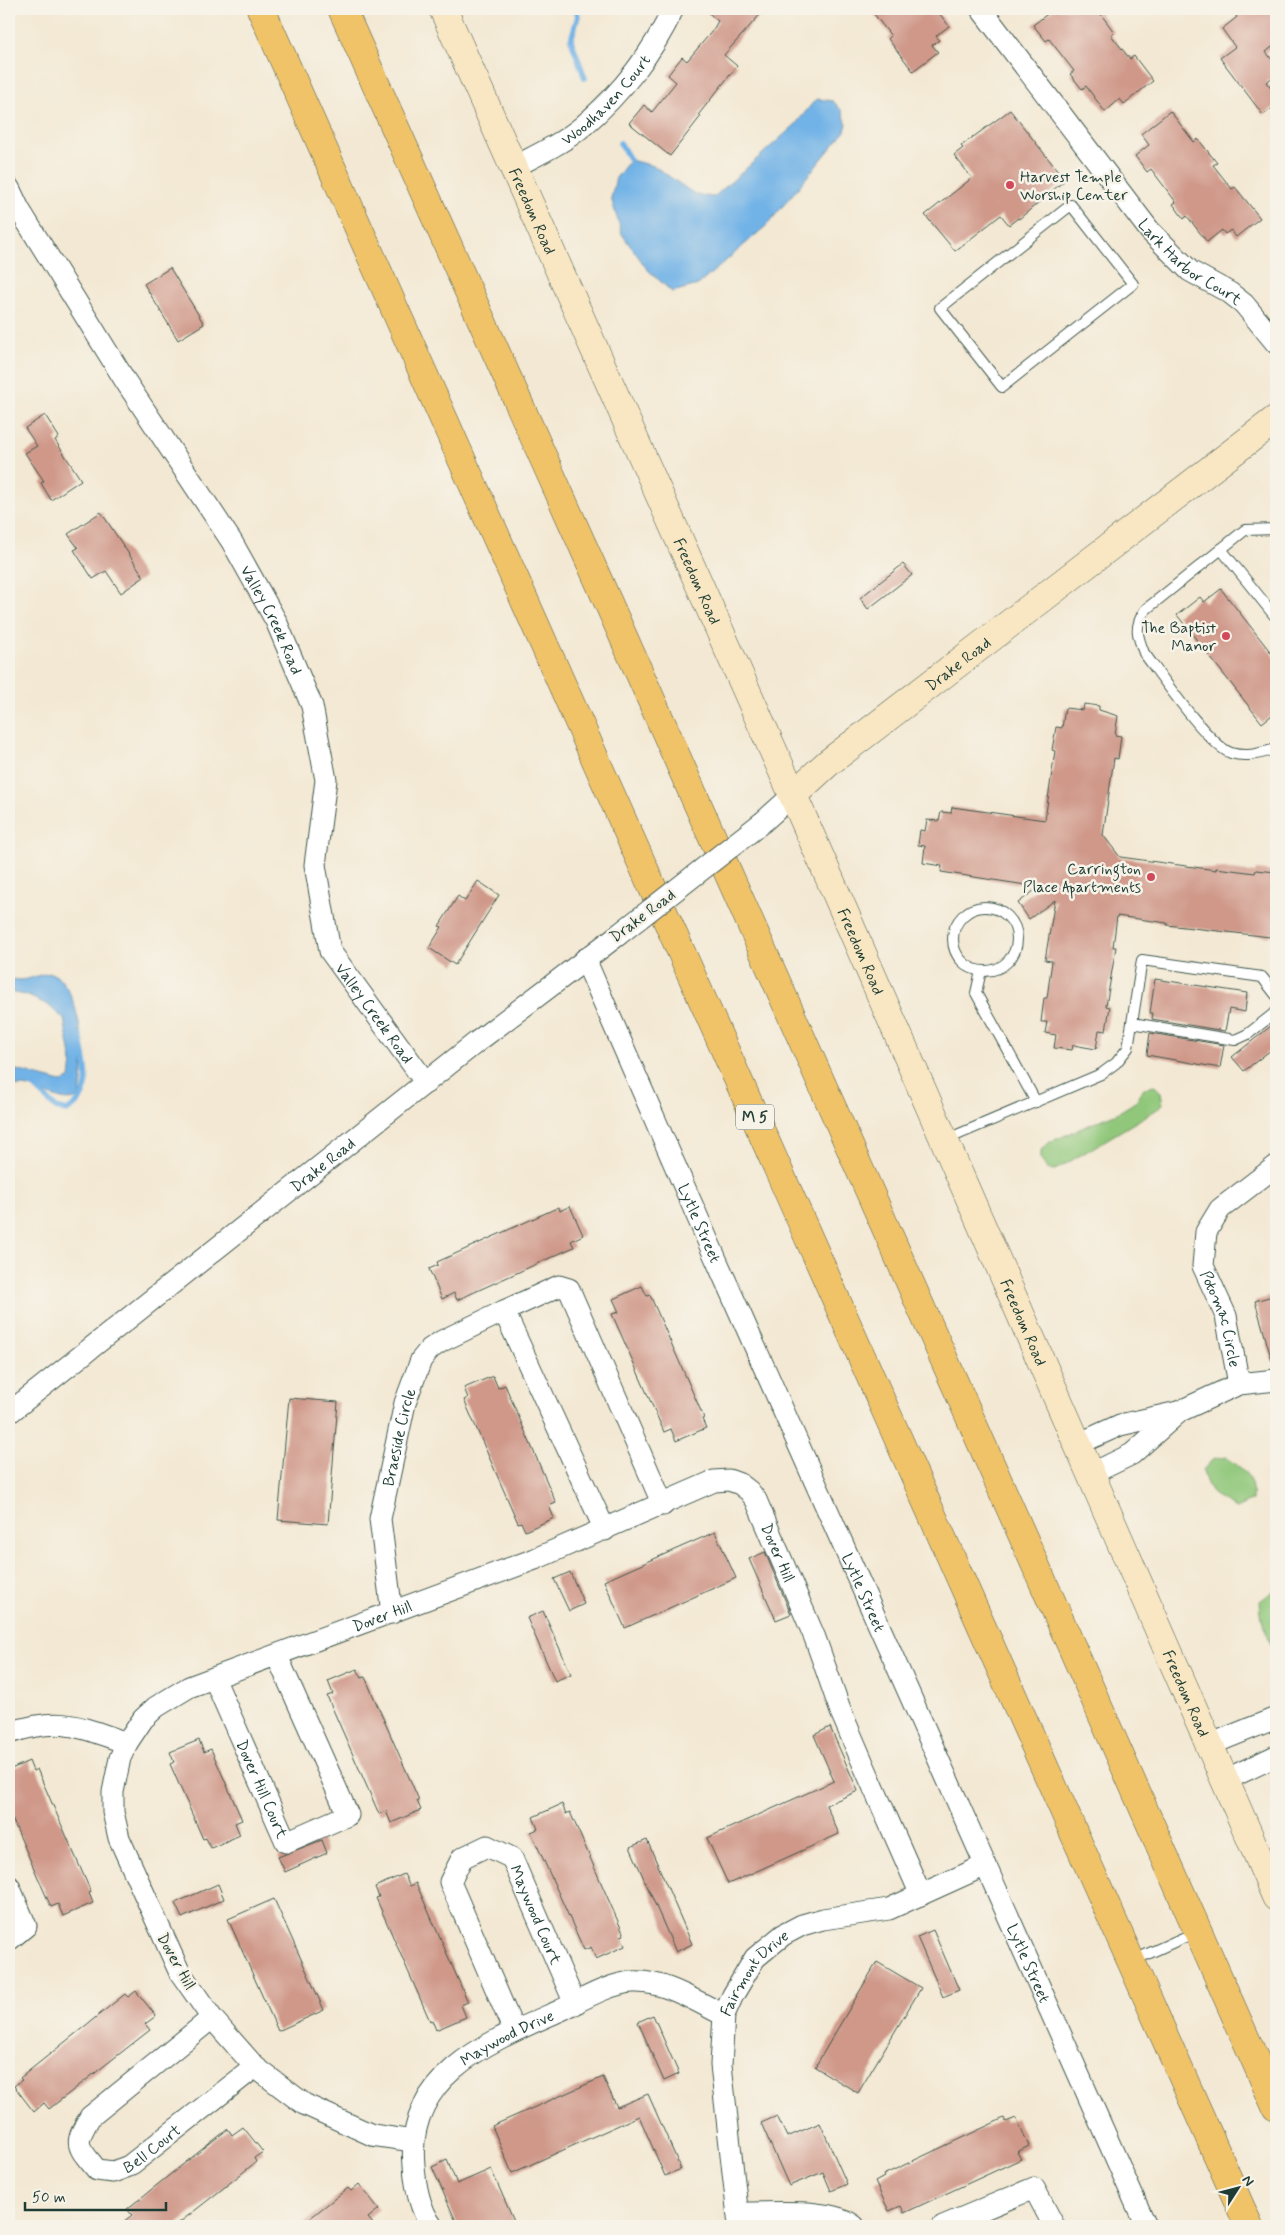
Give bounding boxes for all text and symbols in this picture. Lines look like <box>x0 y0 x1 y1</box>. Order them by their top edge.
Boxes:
street label: Woodhaven Court <box>558 51 656 151</box>
street label: Freedom Road <box>503 165 560 258</box>
place label: Harvest Temple Worship Center <box>1020 167 1128 206</box>
marker: Harvest Temple Worship Center <box>1004 179 1016 191</box>
street label: Lark Harbor Court <box>1132 215 1246 311</box>
street label: Freedom Road <box>668 535 725 628</box>
street label: Valley Creek Road <box>235 562 306 678</box>
place label: The Baptist Manor <box>1141 618 1217 657</box>
marker: The Baptist Manor <box>1220 630 1232 642</box>
street label: Drake Road <box>922 633 996 696</box>
place label: Carrington Place Apartments <box>1023 859 1141 899</box>
marker: Carrington Place Apartments <box>1145 871 1157 883</box>
street label: Drake Road <box>606 885 680 948</box>
street label: Freedom Road <box>832 905 888 999</box>
street label: Valley Creek Road <box>330 959 417 1068</box>
road number: M 5 <box>736 1104 774 1130</box>
street label: Drake Road <box>287 1133 360 1198</box>
street label: Lytle Street <box>672 1181 725 1266</box>
street label: Potomac Circle <box>1195 1267 1245 1369</box>
street label: Freedom Road <box>994 1276 1051 1370</box>
street label: Braeside Circle <box>378 1385 422 1488</box>
street label: Dover Hill <box>755 1520 799 1586</box>
street label: Lytle Street <box>836 1550 889 1636</box>
street label: Dover Hill <box>350 1596 415 1638</box>
street label: Freedom Road <box>1157 1647 1214 1740</box>
street label: Dover Hill Court <box>230 1737 292 1843</box>
street label: Maywood Court <box>504 1862 566 1969</box>
street label: Lytle Street <box>1001 1921 1054 2007</box>
street label: Fairmont Drive <box>716 1925 792 2020</box>
street label: Dover Hill <box>151 1929 200 1994</box>
street label: Maywood Drive <box>456 2006 557 2072</box>
street label: Bell Court <box>121 2120 186 2179</box>
north arrow <box>1212 2162 1262 2212</box>
text: N <box>1238 2172 1258 2190</box>
scale bar <box>25 2180 166 2212</box>
text: 50 m <box>32 2188 66 2208</box>

